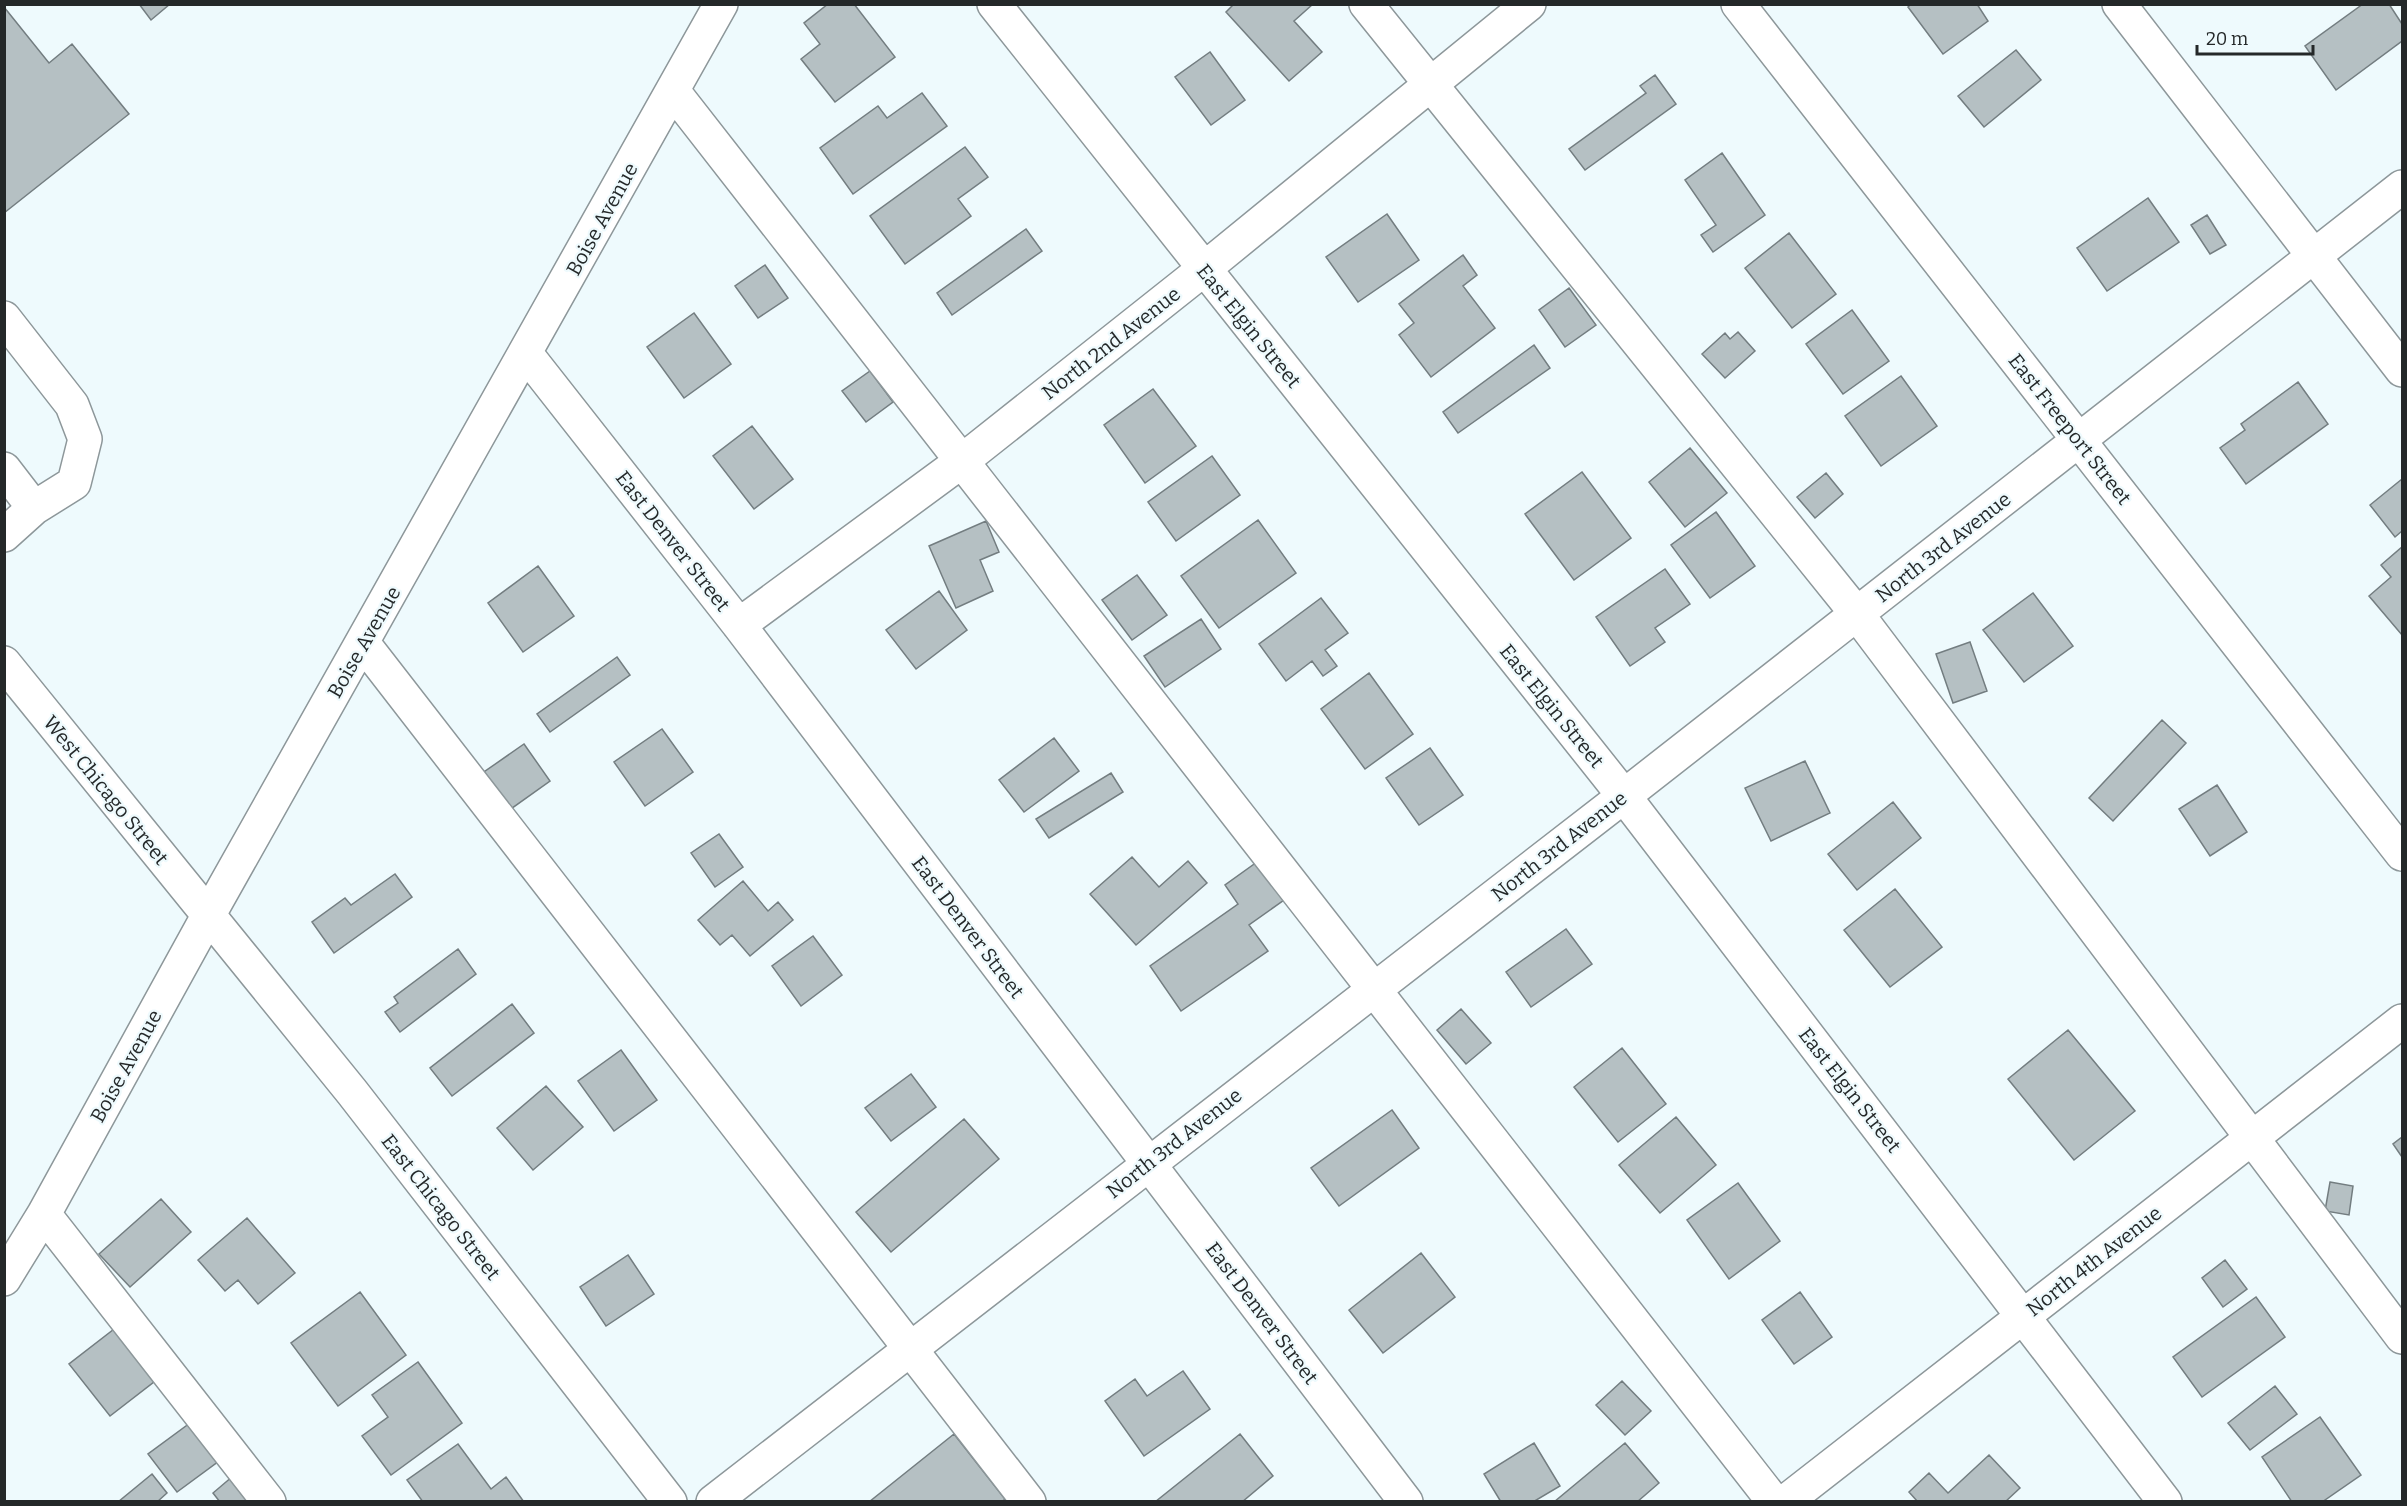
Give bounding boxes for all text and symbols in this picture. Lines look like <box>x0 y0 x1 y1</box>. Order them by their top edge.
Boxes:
scale bar <box>2197 18 2312 56</box>
text: 20 m <box>2206 28 2248 50</box>
street label: Boise Avenue <box>561 159 643 279</box>
street label: East Elgin Street <box>1192 259 1306 393</box>
street label: North 2nd Avenue <box>1037 282 1185 404</box>
street label: East Freeport Street <box>2004 349 2136 509</box>
street label: East Denver Street <box>611 466 735 616</box>
street label: North 3rd Avenue <box>1871 487 2015 607</box>
street label: Boise Avenue <box>322 582 406 702</box>
street label: East Elgin Street <box>1495 639 1609 773</box>
street label: West Chicago Street <box>38 710 174 870</box>
street label: North 3rd Avenue <box>1487 786 1631 906</box>
street label: East Denver Street <box>907 851 1029 1003</box>
street label: Boise Avenue <box>85 1006 167 1126</box>
street label: East Elgin Street <box>1794 1023 1906 1157</box>
street label: North 3rd Avenue <box>1102 1083 1246 1203</box>
street label: East Chicago Street <box>377 1129 505 1285</box>
street label: North 4th Avenue <box>2022 1201 2166 1321</box>
street label: East Denver Street <box>1201 1237 1323 1389</box>

